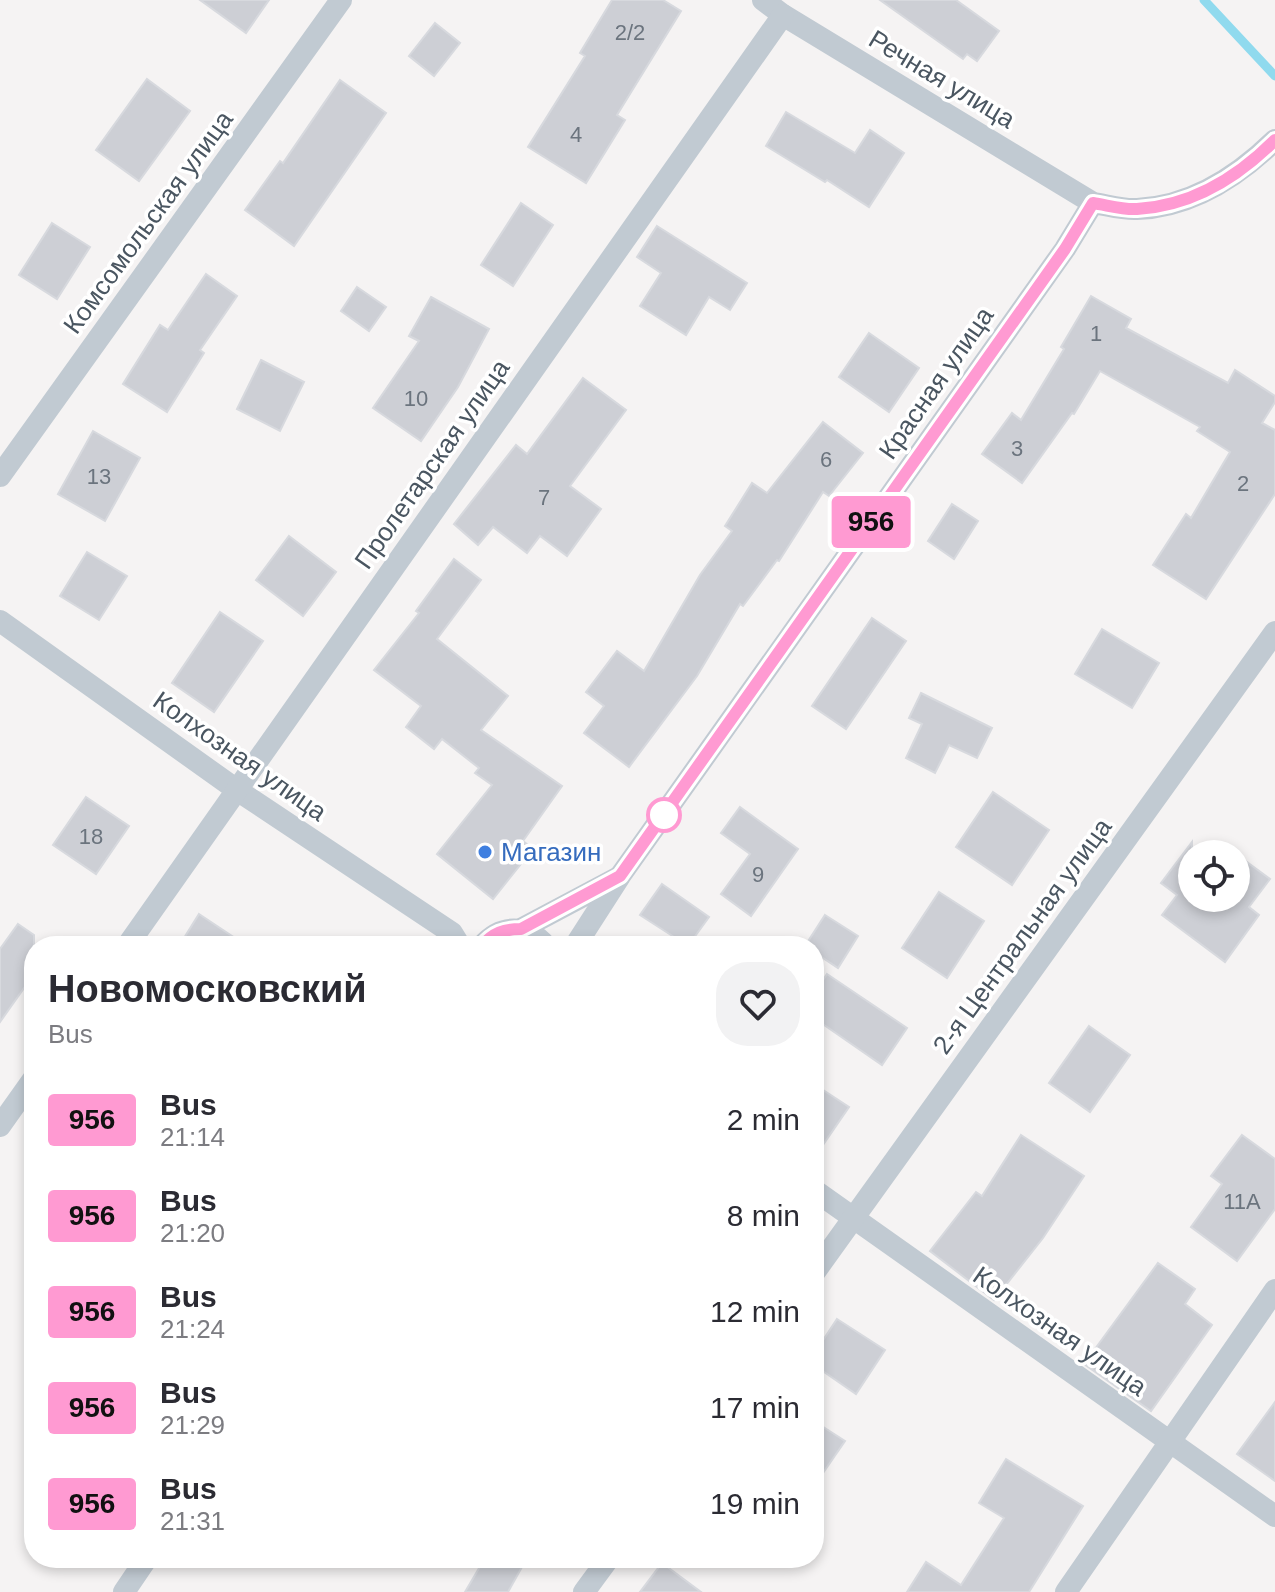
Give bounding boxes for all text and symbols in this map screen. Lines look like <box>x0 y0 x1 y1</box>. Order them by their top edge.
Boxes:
house number: 2/2 <box>615 20 645 45</box>
street label: Речная улица <box>864 24 1021 135</box>
street label: Комсомольская улица <box>57 104 239 339</box>
house number: 4 <box>570 122 582 147</box>
street label: Красная улица <box>872 301 1000 465</box>
house number: 1 <box>1090 321 1102 346</box>
street label: Пролетарская улица <box>348 353 516 574</box>
house number: 10 <box>404 386 428 411</box>
house number: 3 <box>1011 436 1023 461</box>
house number: 6 <box>820 447 832 472</box>
house number: 13 <box>87 464 111 489</box>
house number: 2 <box>1237 471 1249 496</box>
house number: 7 <box>538 485 550 510</box>
line badge: 956 <box>825 496 917 548</box>
text: 956 <box>848 506 894 537</box>
street label: Колхозная улица <box>148 685 333 827</box>
unlabelled marker <box>647 798 681 832</box>
street label: 2-я Центральная улица <box>927 812 1118 1060</box>
house number: 18 <box>79 824 103 849</box>
place label: Магазин <box>501 837 601 867</box>
map controls <box>1178 840 1250 912</box>
button: locate <box>1178 840 1250 912</box>
marker: Магазин <box>476 843 494 861</box>
house number: 9 <box>752 862 764 887</box>
button: heart <box>716 962 800 1046</box>
text: Новомосковский <box>48 968 367 1010</box>
text: Bus <box>48 1019 93 1049</box>
text: Bus <box>160 1088 217 1121</box>
text: 2 min <box>727 1103 800 1136</box>
text: 956 <box>69 1104 115 1135</box>
text: 21:14 <box>160 1122 225 1152</box>
text: Bus <box>160 1184 217 1217</box>
house number: 11А <box>1223 1189 1261 1214</box>
text: 8 min <box>727 1199 800 1232</box>
text: 956 <box>69 1200 115 1231</box>
text: 21:20 <box>160 1218 225 1248</box>
street label: Колхозная улица <box>968 1260 1153 1402</box>
text: Bus <box>160 1280 217 1313</box>
text: 12 min <box>710 1295 800 1328</box>
text: 956 <box>69 1296 115 1327</box>
text: 21:24 <box>160 1314 225 1344</box>
text: Bus <box>160 1376 217 1409</box>
text: 17 min <box>710 1391 800 1424</box>
text: 956 <box>69 1392 115 1423</box>
text: 21:29 <box>160 1410 225 1440</box>
text: Bus <box>160 1472 217 1505</box>
text: 19 min <box>710 1487 800 1520</box>
text: 956 <box>69 1488 115 1519</box>
text: 21:31 <box>160 1506 225 1536</box>

